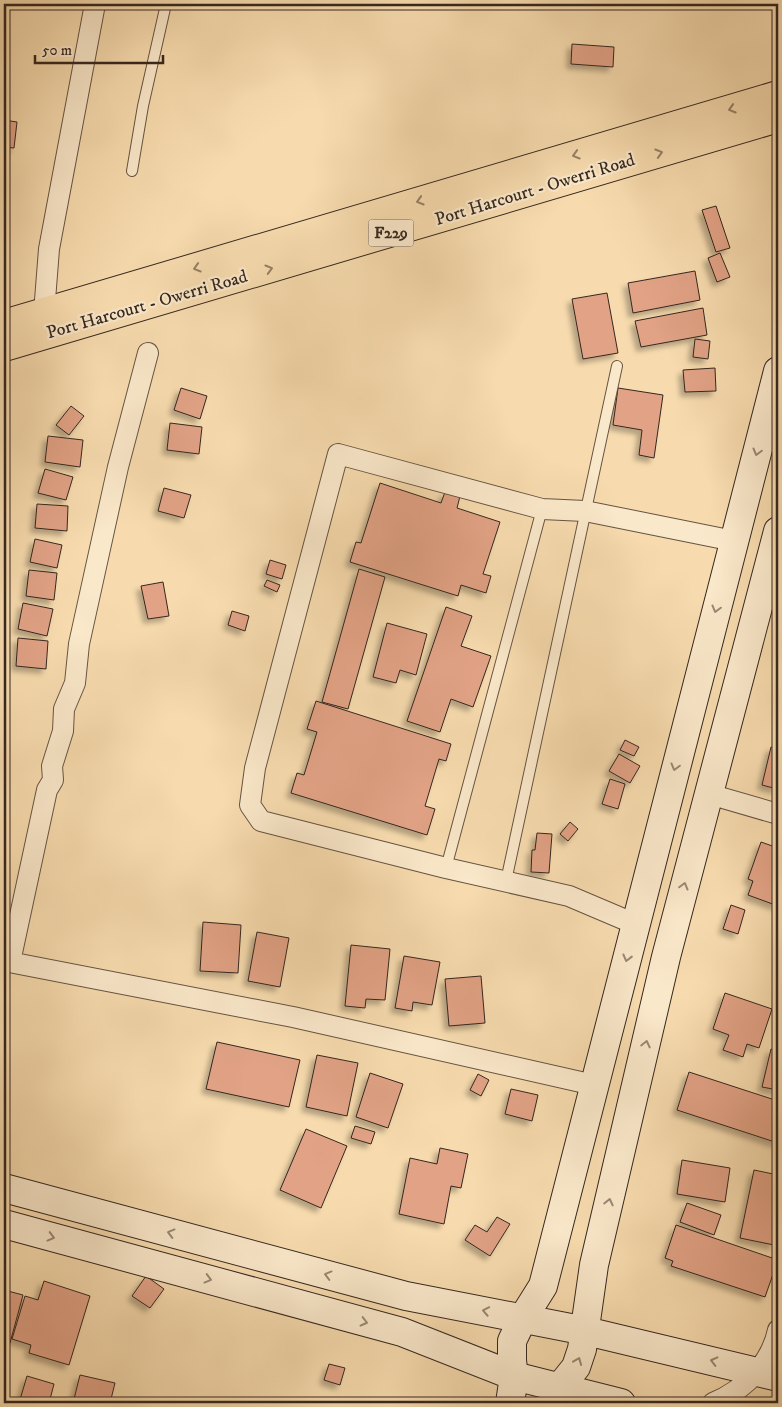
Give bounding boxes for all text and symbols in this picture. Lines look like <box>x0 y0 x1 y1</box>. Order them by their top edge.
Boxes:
scale bar <box>35 32 162 64</box>
text: 50 m <box>42 41 72 60</box>
one-way arrow <box>728 103 736 113</box>
street label: Port Harcourt - Owerri Road <box>432 149 638 231</box>
one-way arrow <box>655 149 663 159</box>
one-way arrow <box>572 150 580 160</box>
one-way arrow <box>416 196 425 206</box>
road number: F229 <box>368 220 414 247</box>
one-way arrow <box>193 262 202 272</box>
one-way arrow <box>264 265 272 275</box>
street label: Port Harcourt - Owerri Road <box>44 266 250 344</box>
one-way arrow <box>752 448 763 457</box>
one-way arrow <box>711 605 722 614</box>
one-way arrow <box>671 762 681 770</box>
one-way arrow <box>679 882 689 890</box>
one-way arrow <box>622 954 632 962</box>
one-way arrow <box>640 1039 650 1048</box>
one-way arrow <box>603 1197 614 1206</box>
one-way arrow <box>167 1228 175 1239</box>
one-way arrow <box>46 1231 54 1241</box>
one-way arrow <box>324 1270 332 1281</box>
one-way arrow <box>203 1274 211 1284</box>
one-way arrow <box>482 1306 491 1317</box>
one-way arrow <box>360 1316 369 1327</box>
one-way arrow <box>709 1356 718 1367</box>
one-way arrow <box>571 1357 582 1366</box>

